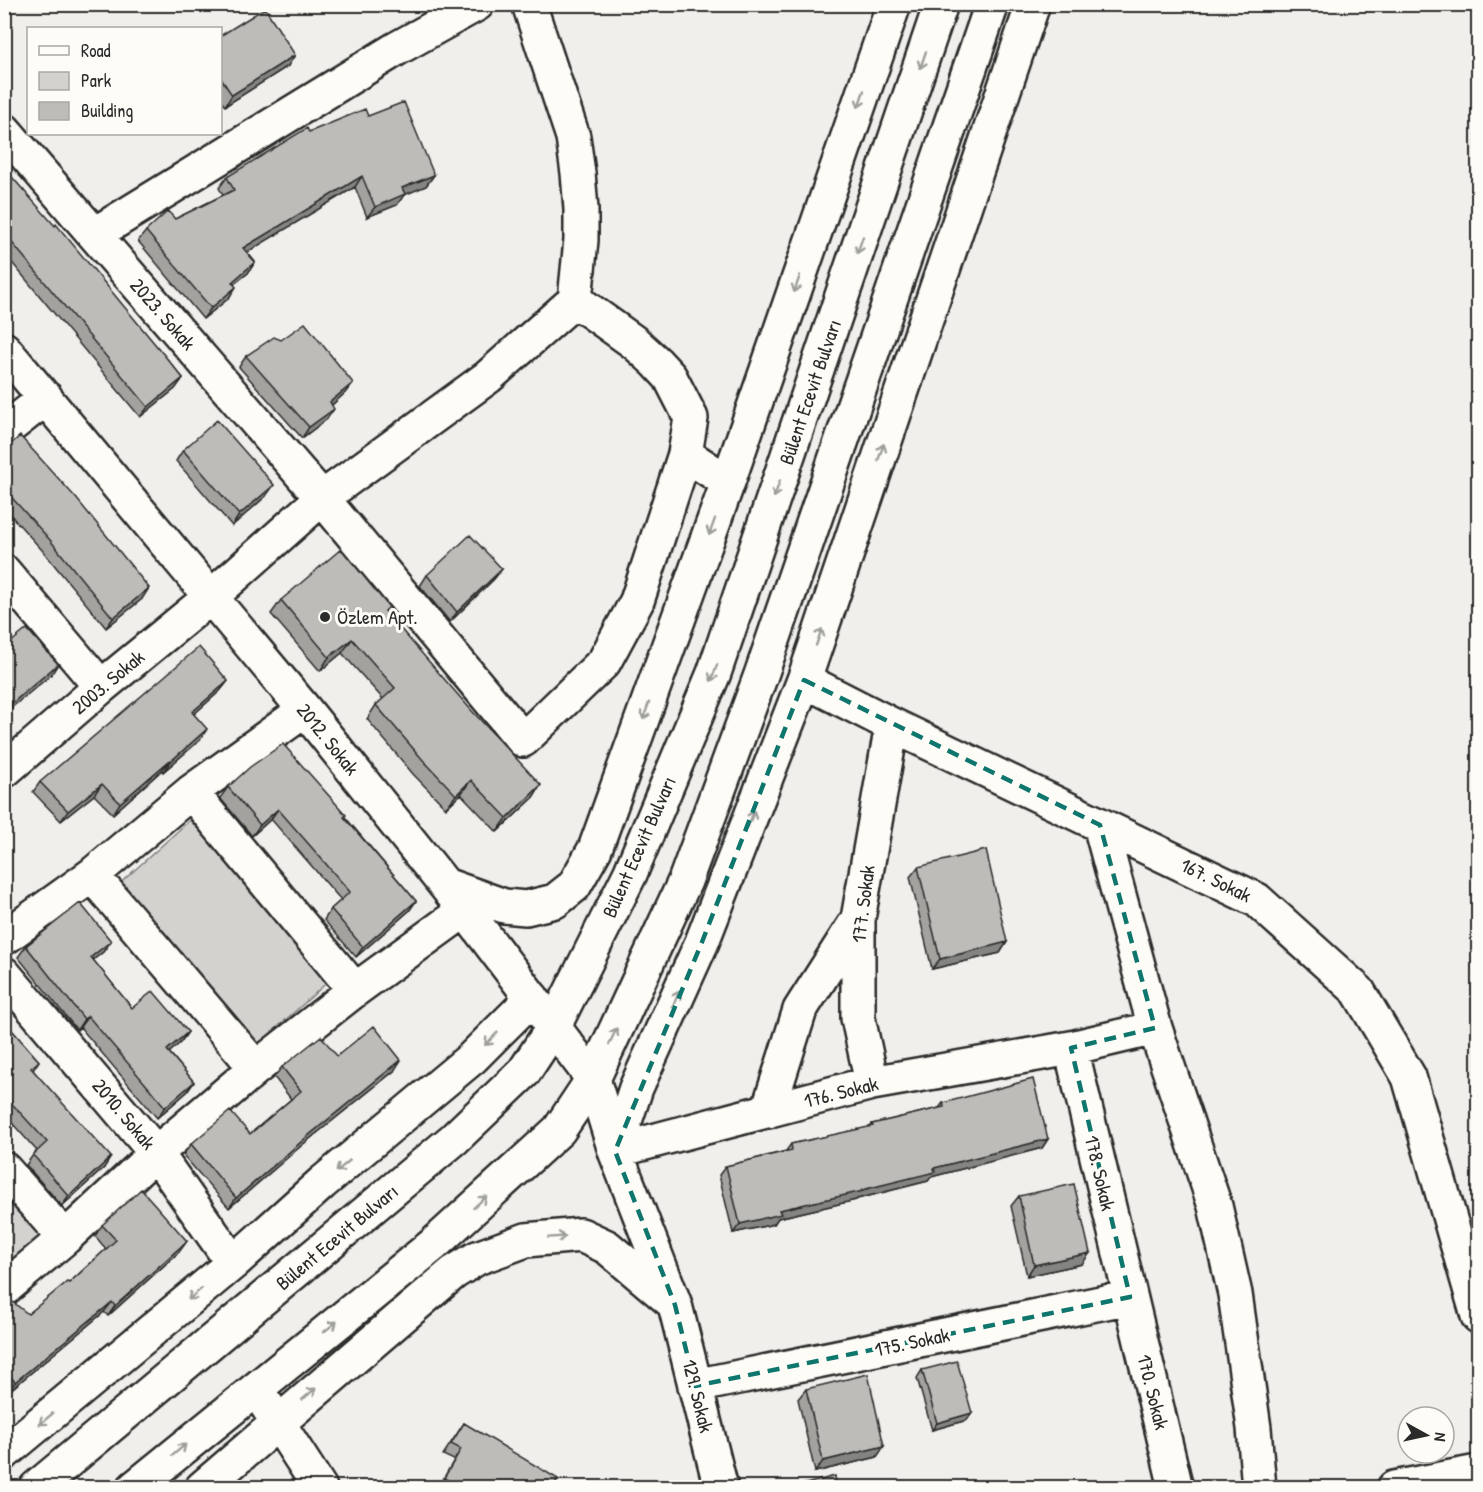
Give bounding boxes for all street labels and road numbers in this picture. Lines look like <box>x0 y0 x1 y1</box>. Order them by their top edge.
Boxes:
street label: 2023. Sokak <box>125 272 202 355</box>
street label: Bülent Ecevit Bulvarı <box>772 316 847 468</box>
street label: 2003. Sokak <box>66 643 150 720</box>
street label: 2012. Sokak <box>291 697 366 780</box>
street label: Bülent Ecevit Bulvarı <box>595 772 682 922</box>
street label: 167. Sokak <box>1176 851 1256 908</box>
street label: 177. Sokak <box>844 864 881 944</box>
street label: 176. Sokak <box>801 1069 881 1114</box>
street label: 2010. Sokak <box>87 1072 162 1155</box>
street label: 178. Sokak <box>1079 1133 1122 1213</box>
street label: Bülent Ecevit Bulvarı <box>270 1177 404 1296</box>
street label: 175. Sokak <box>872 1320 952 1363</box>
street label: 170. Sokak <box>1131 1351 1176 1432</box>
street label: 129. Sokak <box>676 1356 721 1435</box>

